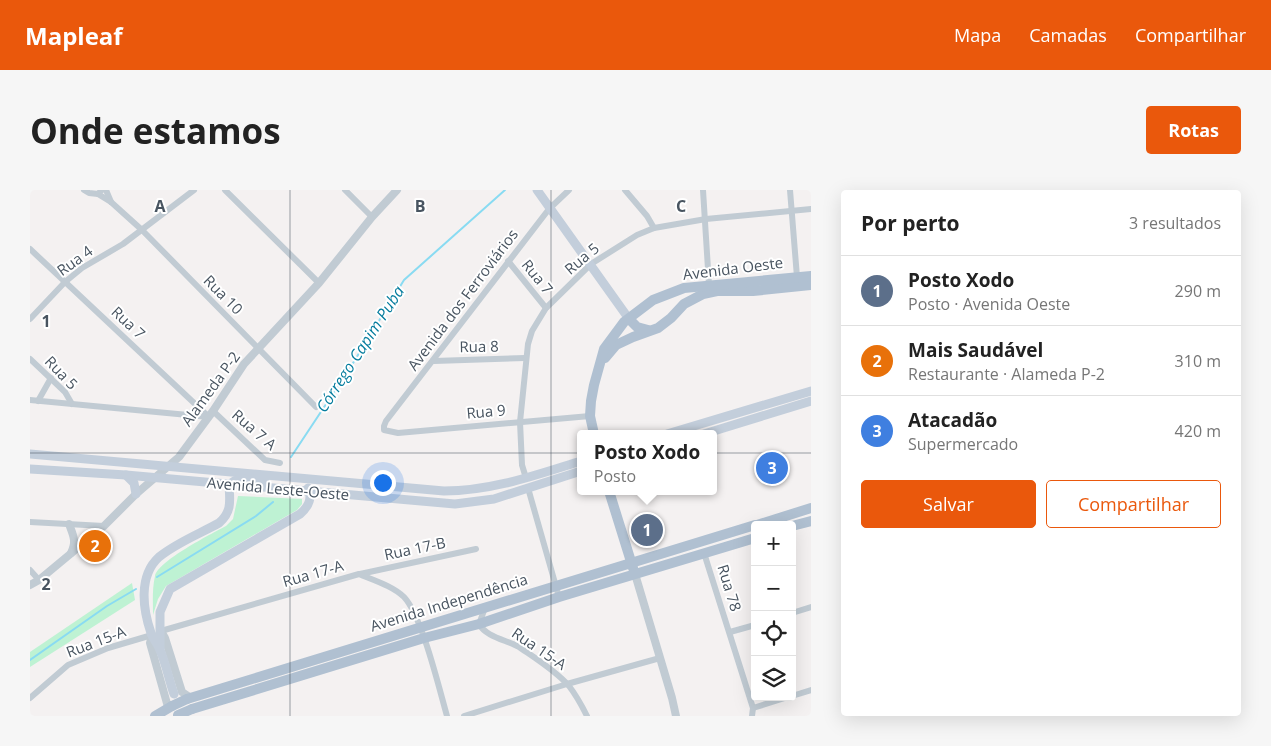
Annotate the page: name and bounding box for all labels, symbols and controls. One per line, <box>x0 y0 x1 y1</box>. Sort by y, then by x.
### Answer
text: Mapleaf <box>25 19 123 52</box>
text: Mapa <box>954 23 1001 47</box>
text: Camadas <box>1029 23 1107 47</box>
text: Compartilhar <box>1135 23 1246 47</box>
button: Rotas <box>1146 106 1241 154</box>
text: Onde estamos <box>30 107 281 154</box>
text: A <box>154 195 166 217</box>
text: B <box>415 195 425 217</box>
text: C <box>676 195 686 217</box>
text: Por perto <box>861 209 960 237</box>
text: 3 resultados <box>1129 212 1221 234</box>
street label: Avenida dos Ferroviários <box>402 225 522 374</box>
street label: Rua 5 <box>560 238 603 279</box>
street label: Rua 4 <box>53 240 97 280</box>
street label: Avenida Oeste <box>682 252 784 284</box>
street label: Rua 7 <box>518 255 558 298</box>
text: Posto Xodo <box>908 267 1014 293</box>
street label: Rua 10 <box>200 270 248 318</box>
text: 1 <box>872 280 882 302</box>
text: 290 m <box>1175 280 1221 302</box>
water label: Córrego Capim Puba <box>311 281 409 417</box>
text: Posto · Avenida Oeste <box>908 293 1070 315</box>
street label: Rua 7 <box>108 302 150 343</box>
text: 1 <box>41 310 51 332</box>
street label: Rua 8 <box>459 336 499 356</box>
text: Mais Saudável <box>908 337 1043 363</box>
street label: Alameda P-2 <box>176 347 244 430</box>
text: 2 <box>872 350 882 372</box>
text: 310 m <box>1175 350 1221 372</box>
street label: Rua 5 <box>41 351 83 393</box>
text: Restaurante · Alameda P-2 <box>908 363 1105 385</box>
street label: Rua 9 <box>465 399 506 423</box>
street label: Rua 7 A <box>228 404 281 454</box>
text: Atacadão <box>908 407 997 433</box>
text: 3 <box>872 420 882 442</box>
text: 420 m <box>1175 420 1221 442</box>
popup <box>577 430 717 495</box>
text: Supermercado <box>908 433 1018 455</box>
text: Posto Xodo <box>594 439 700 465</box>
pin: 3 <box>756 449 788 487</box>
text: Posto <box>594 465 636 487</box>
your location <box>370 470 396 496</box>
street label: Avenida Leste-Oeste <box>206 472 350 504</box>
button: Salvar <box>861 480 1036 528</box>
button: Compartilhar <box>1046 480 1221 528</box>
pin: 1 <box>631 511 663 549</box>
map controls <box>751 521 796 701</box>
button: + <box>751 521 796 566</box>
pin: 2 <box>79 527 111 565</box>
street label: Rua 17-B <box>382 532 447 564</box>
street label: Rua 17-A <box>280 555 346 591</box>
street label: Rua 78 <box>713 562 747 614</box>
button: − <box>751 566 796 611</box>
street label: Avenida Independência <box>368 569 530 636</box>
text: 2 <box>41 573 51 595</box>
button: locate <box>751 611 796 656</box>
street label: Rua 15-A <box>63 620 129 662</box>
street label: Rua 15-A <box>508 623 571 674</box>
button: layers <box>751 656 796 701</box>

